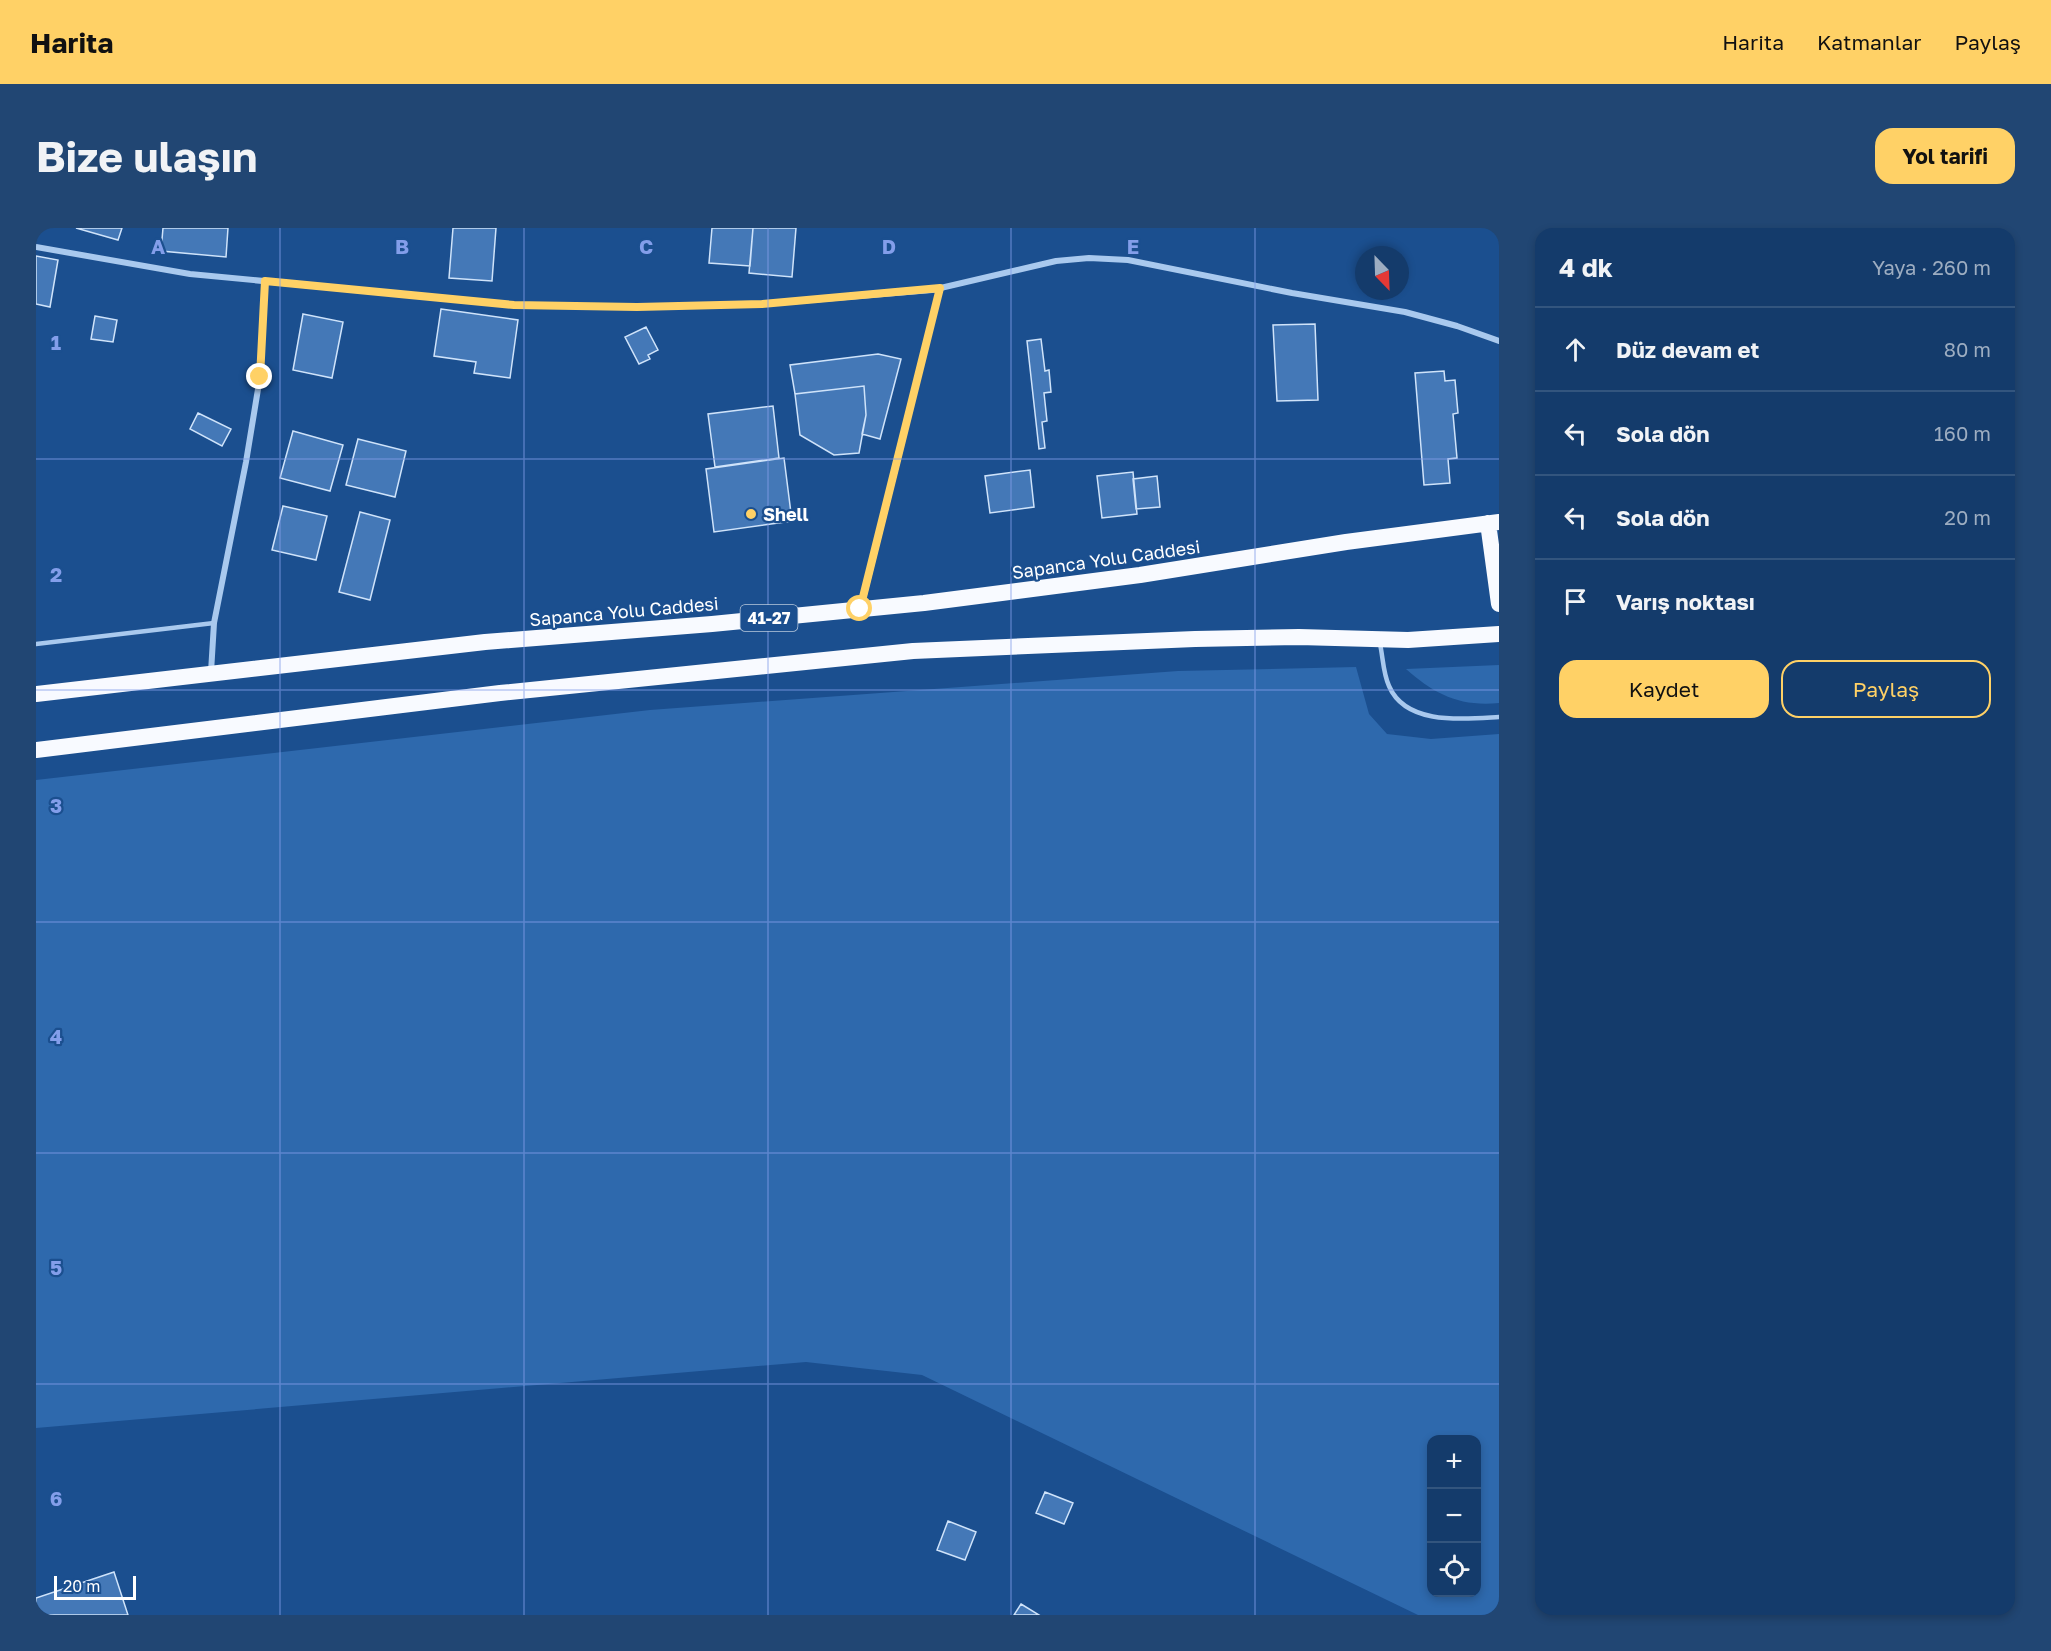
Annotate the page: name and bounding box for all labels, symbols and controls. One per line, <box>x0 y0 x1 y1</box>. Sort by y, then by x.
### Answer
text: Harita <box>30 26 114 59</box>
text: Harita <box>1722 29 1784 55</box>
text: Katmanlar <box>1817 29 1922 55</box>
text: Paylaş <box>1955 29 2021 55</box>
button: Yol tarifi <box>1875 128 2015 184</box>
text: Bize ulaşın <box>36 131 257 181</box>
text: A <box>151 234 165 258</box>
text: B <box>395 234 409 258</box>
text: C <box>639 234 653 258</box>
text: D <box>882 234 896 258</box>
text: E <box>1127 234 1139 258</box>
north arrow <box>1355 246 1409 300</box>
text: 4 dk <box>1559 252 1613 283</box>
text: Yaya · 260 m <box>1872 255 1991 279</box>
text: 1 <box>51 330 61 354</box>
icon: ahead <box>1559 333 1592 366</box>
text: Düz devam et <box>1616 336 1759 363</box>
text: 80 m <box>1944 337 1991 361</box>
route end <box>246 363 272 389</box>
icon: left <box>1559 417 1592 450</box>
text: Sola dön <box>1616 420 1710 447</box>
text: 160 m <box>1934 421 1991 445</box>
icon: left <box>1559 501 1592 534</box>
place label: Shell <box>763 503 809 525</box>
text: Sola dön <box>1616 504 1710 531</box>
text: 20 m <box>1944 505 1991 529</box>
marker: Shell <box>744 507 758 521</box>
street label: Sapanca Yolu Caddesi <box>1010 535 1202 583</box>
text: 2 <box>50 562 62 586</box>
icon: arrive <box>1559 585 1592 618</box>
text: Varış noktası <box>1616 588 1755 615</box>
street label: Sapanca Yolu Caddesi <box>528 592 720 630</box>
route start <box>846 595 872 621</box>
road number: 41-27 <box>740 605 798 631</box>
button: Kaydet <box>1559 660 1769 718</box>
button: Paylaş <box>1781 660 1991 718</box>
text: 3 <box>50 793 62 817</box>
text: 4 <box>50 1024 62 1048</box>
text: 5 <box>50 1255 62 1279</box>
map controls <box>1427 1435 1481 1597</box>
button: + <box>1427 1435 1481 1489</box>
text: 6 <box>50 1486 62 1510</box>
button: − <box>1427 1489 1481 1543</box>
button: locate <box>1427 1543 1481 1597</box>
scale bar <box>54 1573 136 1600</box>
text: 20 m <box>63 1576 100 1596</box>

